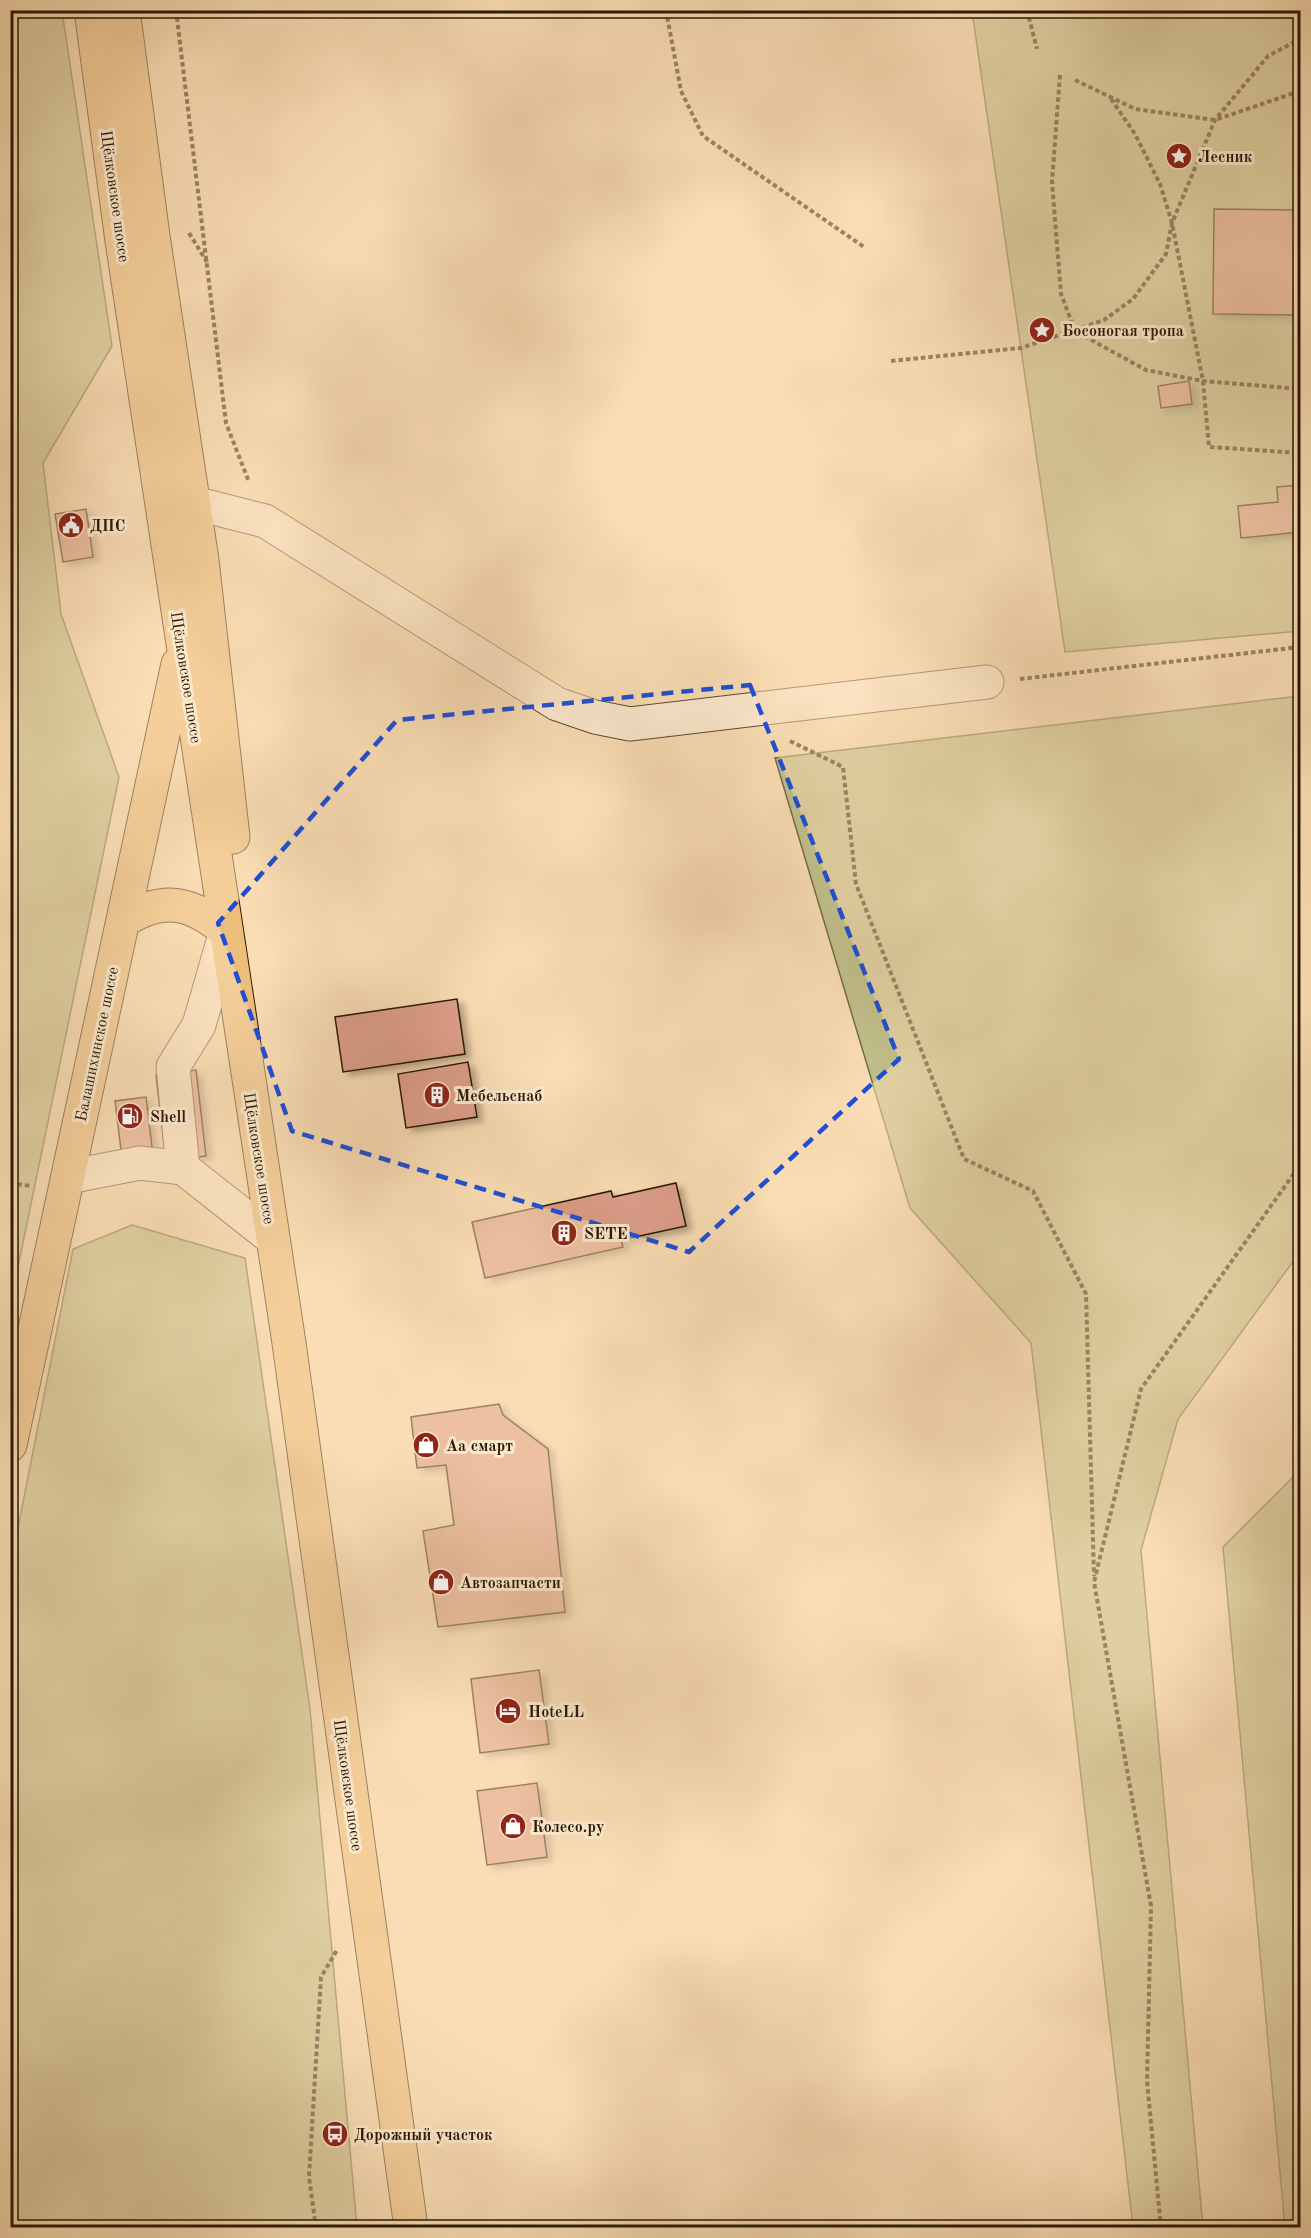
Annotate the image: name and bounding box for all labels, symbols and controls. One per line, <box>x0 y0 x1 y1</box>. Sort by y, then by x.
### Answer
street label: Щёлковское шоссе <box>97 129 131 263</box>
place icon: Лесник <box>1164 141 1194 171</box>
place label: Лесник <box>1198 150 1253 166</box>
place icon: Босоногая тропа <box>1027 315 1057 345</box>
place label: Босоногая тропа <box>1062 324 1184 340</box>
public building icon: ДПС <box>56 510 86 540</box>
place label: ДПС <box>90 519 125 535</box>
street label: Щёлковское шоссе <box>167 610 203 744</box>
street label: Балашихинское шоссе <box>74 966 122 1123</box>
building icon: Мебельснаб <box>422 1080 452 1110</box>
place label: Мебельснаб <box>456 1089 542 1105</box>
street label: Щёлковское шоссе <box>240 1091 276 1225</box>
fuel station icon: Shell <box>115 1101 145 1131</box>
place label: Shell <box>150 1110 186 1126</box>
building icon: SETE <box>549 1218 579 1248</box>
place label: SETE <box>584 1227 627 1243</box>
shop icon: Аа смарт <box>411 1430 441 1460</box>
place label: Аа смарт <box>446 1439 513 1455</box>
shop icon: Автозапчасти <box>426 1567 456 1597</box>
place label: Автозапчасти <box>460 1576 561 1592</box>
hotel icon: HoteLL <box>493 1696 523 1726</box>
place label: HoteLL <box>528 1705 584 1721</box>
street label: Щёлковское шоссе <box>330 1718 364 1852</box>
shop icon: Колесо.ру <box>498 1811 528 1841</box>
place label: Колесо.ру <box>532 1820 604 1836</box>
bus stop icon: Дорожный участок <box>320 2119 350 2149</box>
place label: Дорожный участок <box>354 2128 493 2144</box>

